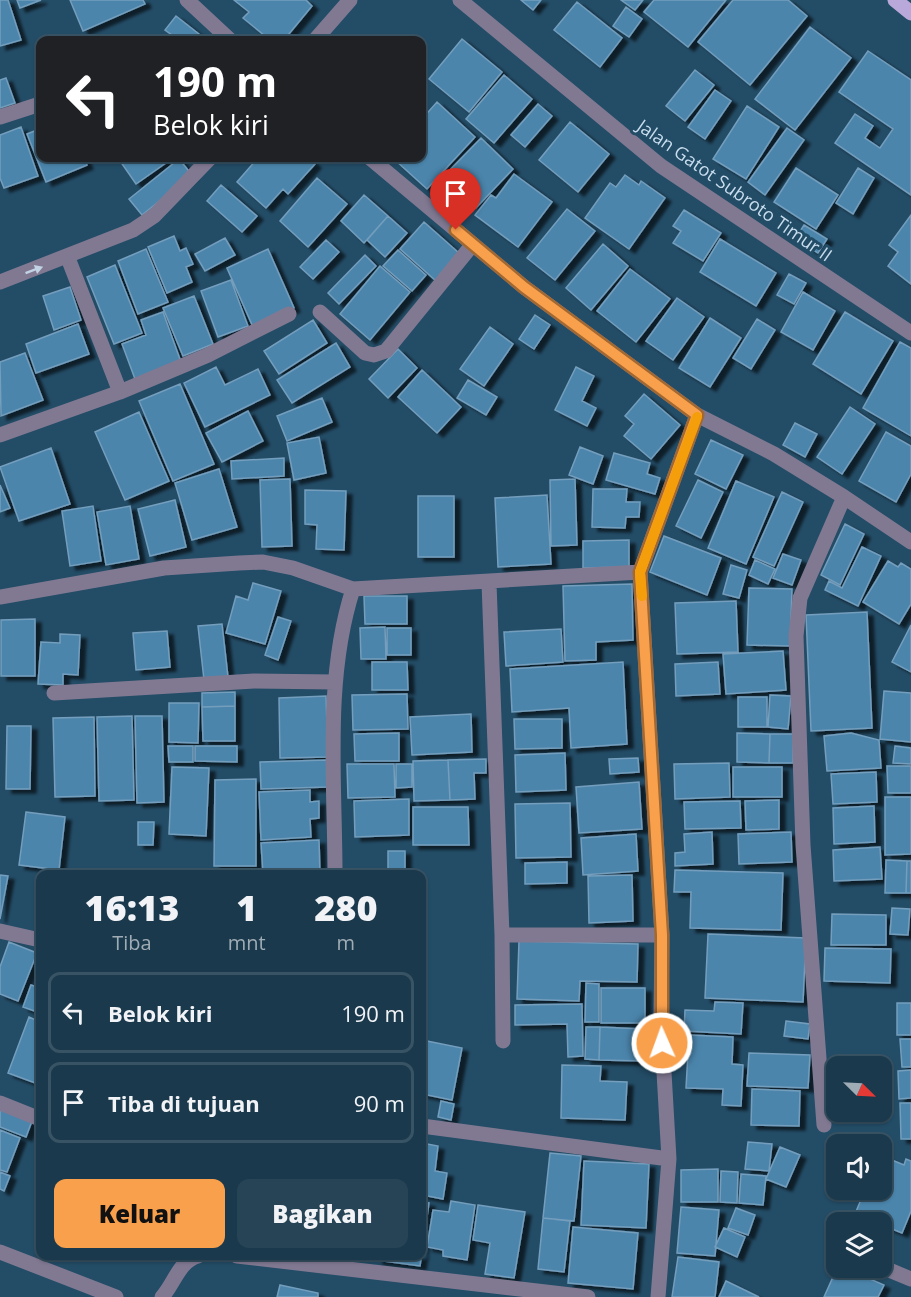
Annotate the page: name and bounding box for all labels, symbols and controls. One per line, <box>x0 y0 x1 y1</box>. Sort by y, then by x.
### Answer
text: 190 m <box>153 52 277 109</box>
icon: left <box>54 60 132 138</box>
text: Belok kiri <box>153 106 269 143</box>
street label: Jalan Gatot Subroto Timur II <box>631 112 837 267</box>
pin <box>430 168 481 230</box>
icon: arrive <box>439 177 472 210</box>
one-way arrow <box>25 265 43 274</box>
text: 16:13 <box>85 883 179 932</box>
text: 1 <box>236 883 257 932</box>
text: 280 <box>314 883 377 932</box>
text: Tiba <box>112 929 152 956</box>
text: mnt <box>228 929 266 956</box>
text: m <box>337 929 355 956</box>
icon: left <box>57 996 90 1029</box>
text: Belok kiri <box>108 998 213 1028</box>
text: 190 m <box>341 998 405 1028</box>
position arrow <box>630 1011 694 1075</box>
north arrow <box>826 1056 892 1122</box>
map controls <box>826 1056 892 1278</box>
icon: arrive <box>57 1086 90 1119</box>
text: Tiba di tujuan <box>108 1088 260 1118</box>
text: 90 m <box>354 1088 405 1118</box>
button: sound <box>826 1134 892 1200</box>
button: Keluar <box>54 1179 225 1248</box>
button: Bagikan <box>237 1179 408 1248</box>
button: layers <box>826 1212 892 1278</box>

